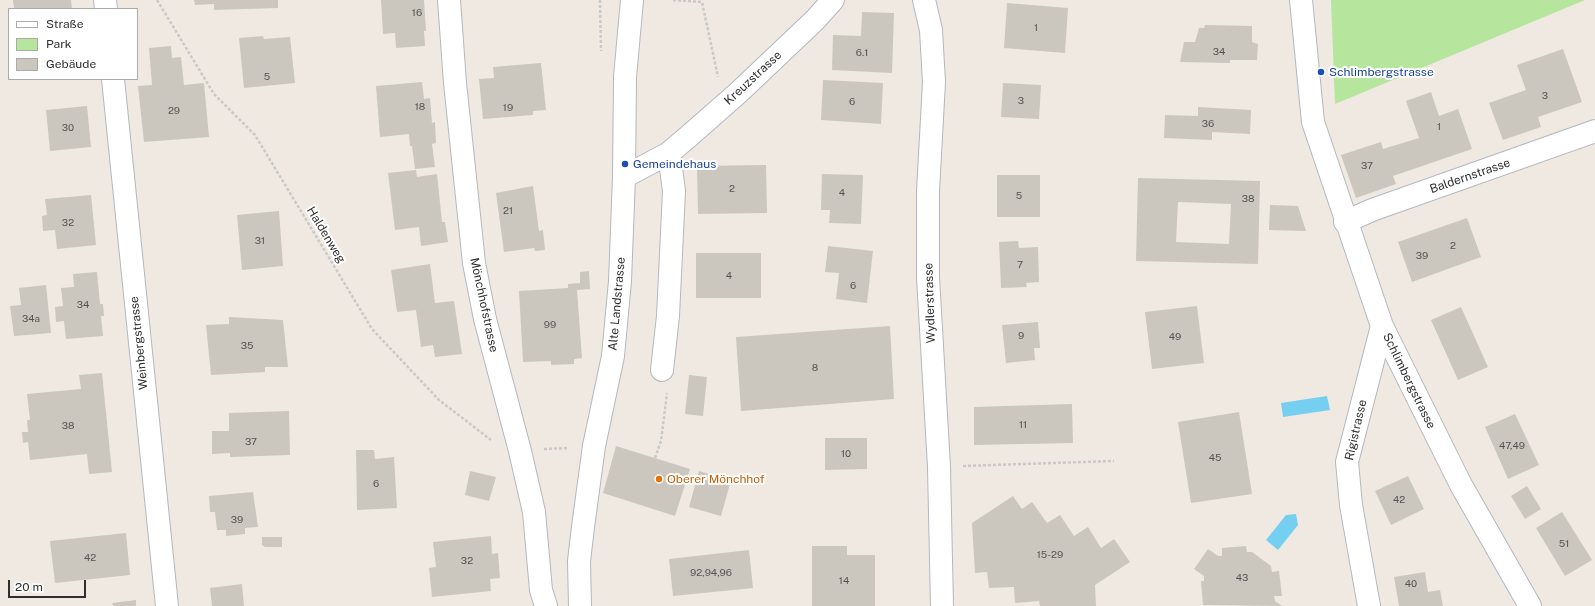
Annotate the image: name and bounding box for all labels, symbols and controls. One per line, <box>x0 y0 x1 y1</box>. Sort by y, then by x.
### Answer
house number: 16 <box>412 7 422 19</box>
legend <box>8 8 138 80</box>
text: Straße <box>46 17 83 31</box>
house number: 1 <box>1034 22 1038 34</box>
text: Park <box>46 37 72 51</box>
house number: 34 <box>1213 46 1225 58</box>
house number: 6.1 <box>856 47 868 59</box>
street label: Kreuzstrasse <box>721 48 785 108</box>
text: Gebäude <box>46 57 96 71</box>
place label: Schlimbergstrasse <box>1329 65 1434 79</box>
marker: Schlimbergstrasse <box>1316 67 1326 77</box>
house number: 5 <box>264 71 270 83</box>
house number: 3 <box>1542 90 1548 102</box>
house number: 3 <box>1018 95 1024 107</box>
house number: 6 <box>849 96 855 108</box>
house number: 18 <box>415 101 425 113</box>
house number: 19 <box>503 102 513 114</box>
house number: 29 <box>168 105 180 117</box>
house number: 36 <box>1202 118 1214 130</box>
house number: 1 <box>1437 121 1441 133</box>
house number: 30 <box>62 122 74 134</box>
street label: Baldernstrasse <box>1428 156 1512 196</box>
place label: Gemeindehaus <box>633 157 716 171</box>
marker: Gemeindehaus <box>620 159 630 169</box>
house number: 37 <box>1361 160 1373 172</box>
house number: 2 <box>729 183 735 195</box>
house number: 4 <box>839 187 845 199</box>
house number: 5 <box>1016 190 1022 202</box>
house number: 38 <box>1242 193 1254 205</box>
street label: Haldenweg <box>304 204 348 266</box>
house number: 21 <box>503 205 513 217</box>
house number: 32 <box>62 217 74 229</box>
house number: 31 <box>255 235 265 247</box>
house number: 2 <box>1450 240 1456 252</box>
house number: 39 <box>1416 250 1428 262</box>
street label: Mönchhofstrasse <box>467 256 501 354</box>
street label: Alte Landstrasse <box>606 257 628 351</box>
house number: 7 <box>1017 259 1023 271</box>
street label: Wydlerstrasse <box>921 263 939 343</box>
house number: 4 <box>726 270 732 282</box>
house number: 6 <box>850 280 856 292</box>
street label: Weinbergstrasse <box>127 296 151 390</box>
house number: 34 <box>77 299 89 311</box>
house number: 34a <box>22 313 40 325</box>
house number: 99 <box>544 319 556 331</box>
house number: 9 <box>1018 330 1024 342</box>
house number: 49 <box>1169 331 1181 343</box>
street label: Schlimbergstrasse <box>1380 331 1438 431</box>
house number: 35 <box>241 340 253 352</box>
house number: 8 <box>812 362 818 374</box>
street label: Rigistrasse <box>1342 398 1370 462</box>
house number: 11 <box>1019 419 1027 431</box>
house number: 38 <box>62 420 74 432</box>
house number: 37 <box>245 436 257 448</box>
house number: 47,49 <box>1499 440 1525 452</box>
house number: 10 <box>841 448 851 460</box>
house number: 45 <box>1209 452 1221 464</box>
place label: Oberer Mönchhof <box>667 472 765 486</box>
marker: Oberer Mönchhof <box>654 474 664 484</box>
house number: 6 <box>373 478 379 490</box>
house number: 42 <box>1393 494 1405 506</box>
house number: 39 <box>231 514 243 526</box>
house number: 51 <box>1559 538 1569 550</box>
house number: 15-29 <box>1037 549 1063 561</box>
house number: 42 <box>84 552 96 564</box>
house number: 32 <box>461 555 473 567</box>
house number: 92,94,96 <box>690 567 732 579</box>
scale bar <box>10 572 88 598</box>
house number: 43 <box>1236 572 1248 584</box>
house number: 14 <box>839 575 849 587</box>
house number: 40 <box>1405 578 1417 590</box>
text: 20 m <box>15 580 43 594</box>

